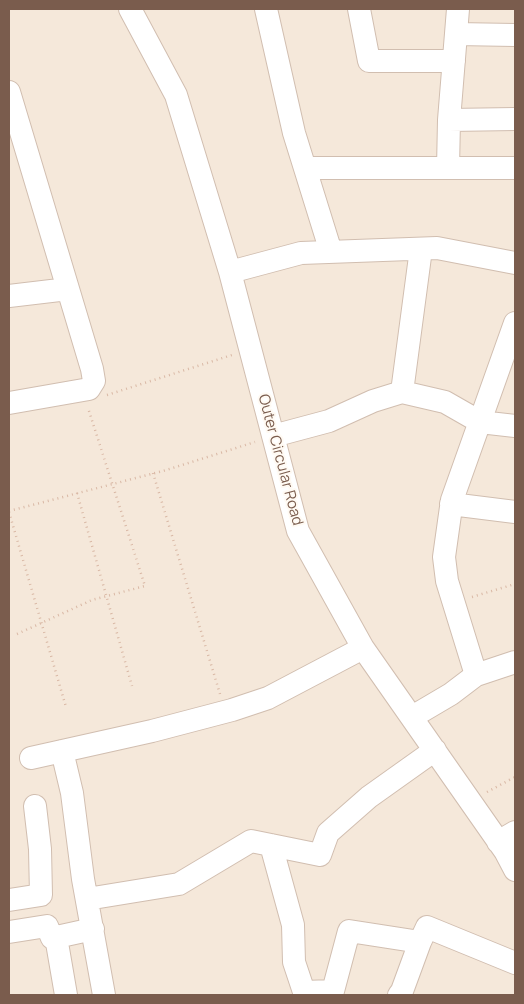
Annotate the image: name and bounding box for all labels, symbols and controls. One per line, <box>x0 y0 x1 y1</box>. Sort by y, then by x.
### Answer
street label: Outer Circular Road <box>254 392 306 528</box>

